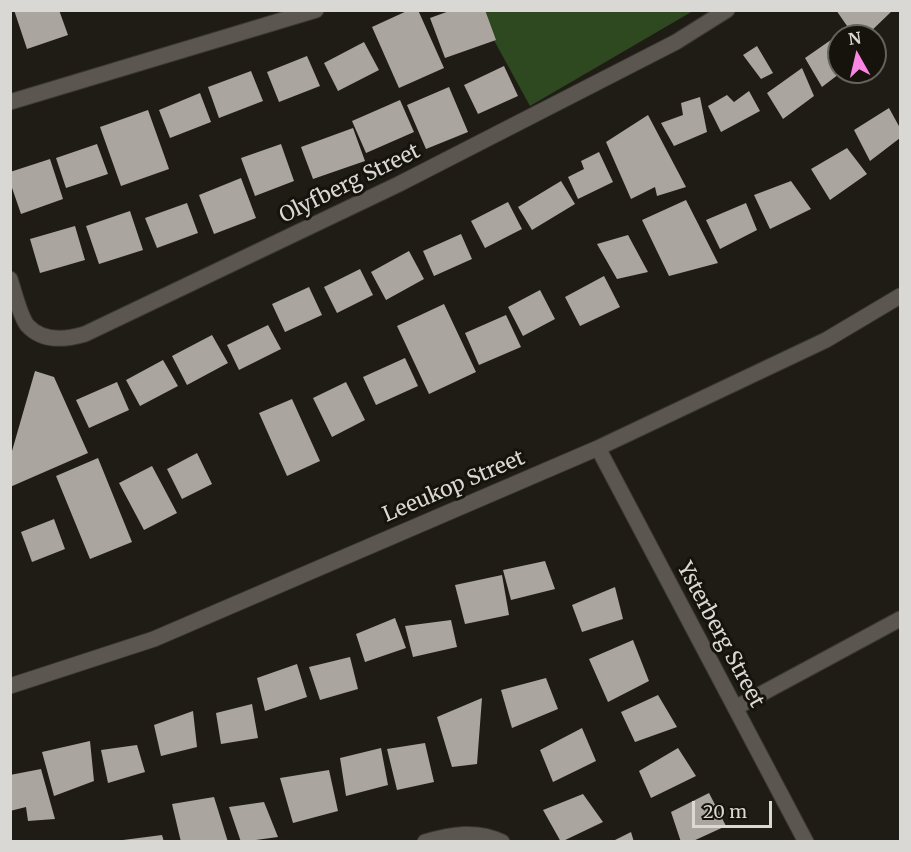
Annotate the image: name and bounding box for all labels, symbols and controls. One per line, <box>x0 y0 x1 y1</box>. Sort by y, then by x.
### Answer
north arrow <box>827 24 887 84</box>
text: N <box>847 27 862 49</box>
street label: Olyfberg Street <box>276 139 424 229</box>
street label: Leeukop Street <box>379 446 529 528</box>
street label: Ysterberg Street <box>671 558 769 712</box>
scale bar <box>695 789 774 827</box>
text: 20 m <box>703 800 747 823</box>

